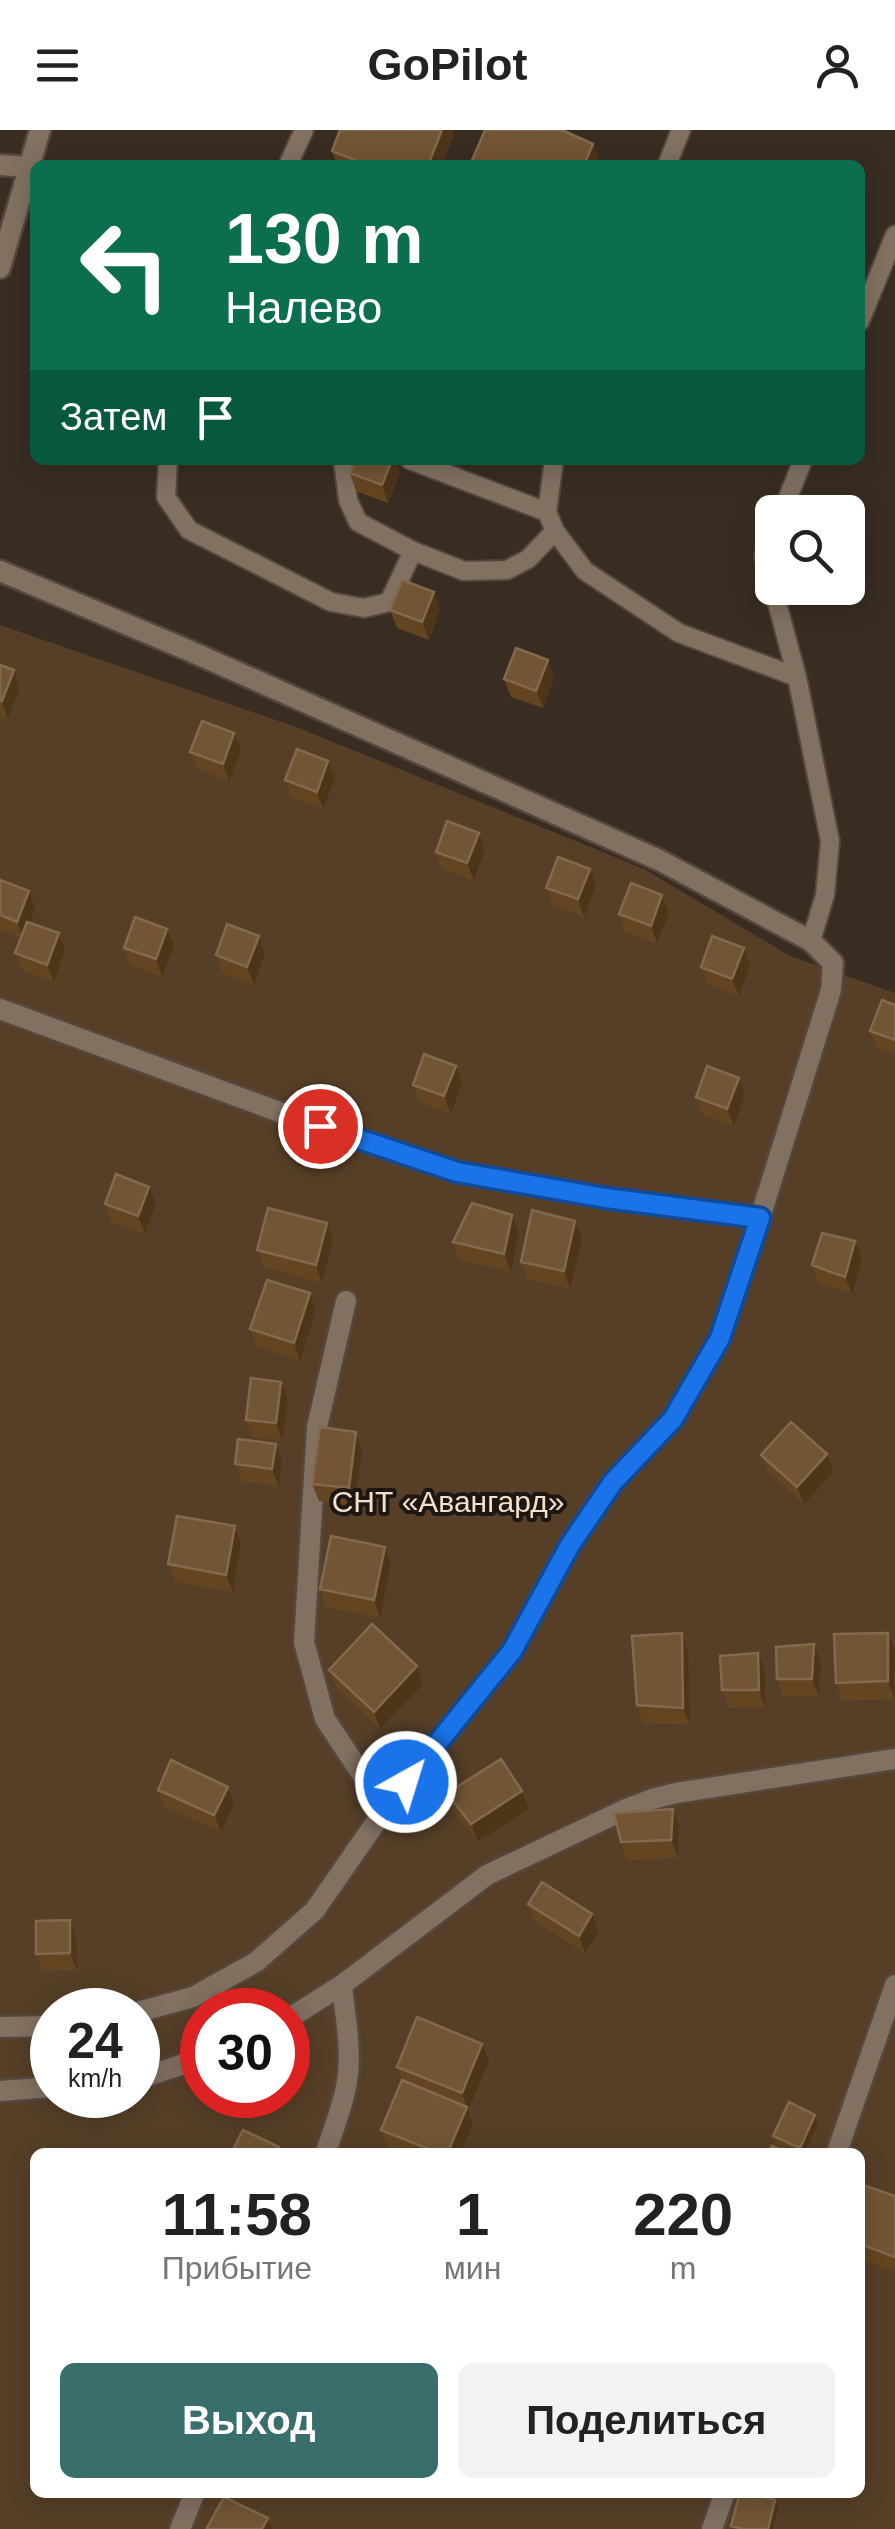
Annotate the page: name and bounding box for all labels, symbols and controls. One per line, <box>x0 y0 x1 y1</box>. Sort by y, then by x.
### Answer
icon: menu <box>30 38 85 93</box>
icon: person <box>810 38 865 93</box>
text: GoPilot <box>368 39 527 90</box>
icon: left <box>60 200 190 330</box>
text: 130 m <box>225 200 423 278</box>
text: Налево <box>225 282 382 333</box>
icon: arrive <box>188 390 243 445</box>
text: Затем <box>60 396 168 438</box>
map controls <box>755 495 865 605</box>
button: search <box>755 495 865 605</box>
pin <box>278 1084 363 1169</box>
icon: arrive <box>293 1099 348 1154</box>
park label: СНТ «Авангард» <box>332 1485 564 1518</box>
position arrow <box>354 1730 458 1834</box>
speed limit sign: 30 <box>180 1988 310 2118</box>
text: 24 <box>67 2013 123 2069</box>
text: km/h <box>68 2064 122 2092</box>
text: 11:58 <box>162 2181 312 2248</box>
text: 1 <box>456 2181 489 2248</box>
text: 220 <box>633 2181 733 2248</box>
text: Прибытие <box>162 2250 312 2286</box>
text: мин <box>444 2250 501 2286</box>
text: m <box>670 2250 697 2286</box>
button: Выход <box>60 2363 438 2478</box>
button: Поделиться <box>458 2363 835 2478</box>

